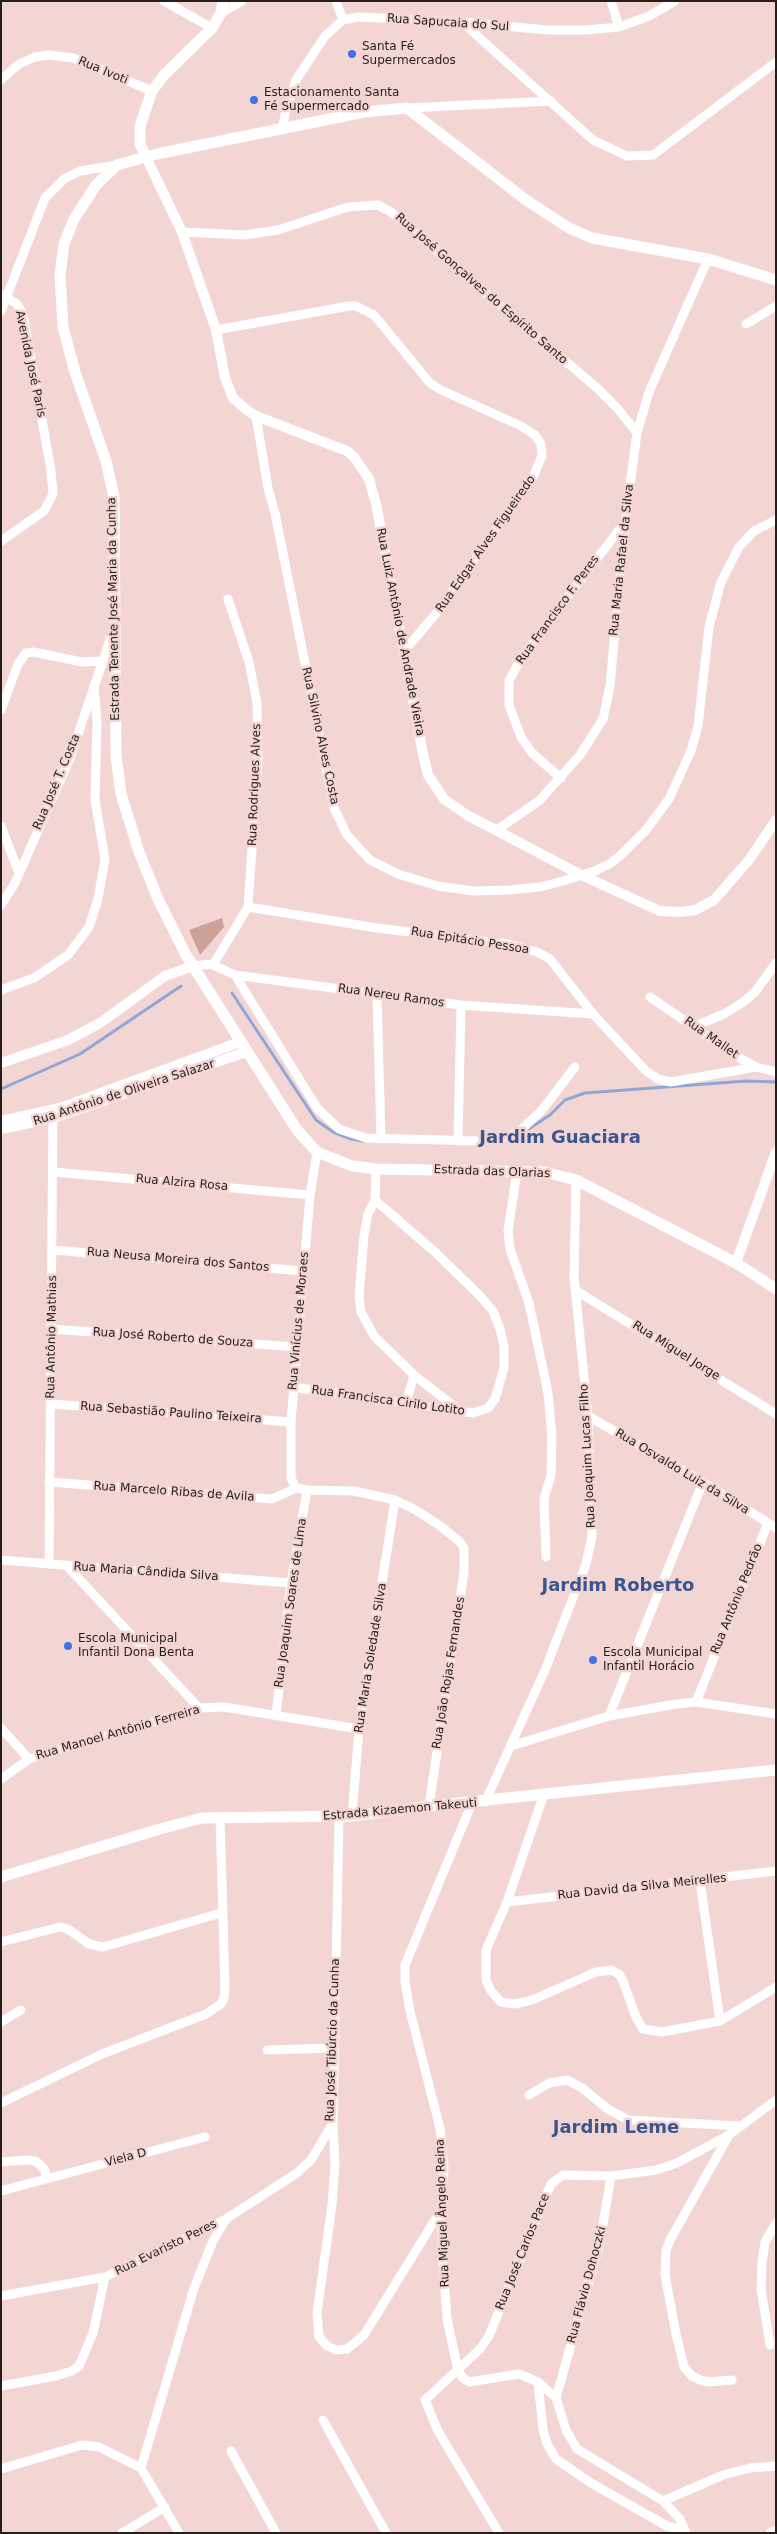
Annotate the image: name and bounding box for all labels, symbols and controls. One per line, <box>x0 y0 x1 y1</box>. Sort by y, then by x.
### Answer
street label: Rua Sapucaia do Sul <box>386 12 510 34</box>
place label: Santa Fé Supermercados <box>362 40 456 68</box>
marker: Santa Fé Supermercados <box>346 48 358 60</box>
street label: Rua Ivoti <box>76 54 130 88</box>
place label: Estacionamento Santa Fé Supermercado <box>264 86 399 114</box>
marker: Estacionamento Santa Fé Supermercado <box>248 94 260 106</box>
street label: Rua José Gonçalves do Espírito Santo <box>392 210 570 368</box>
street label: Avenida José Paris <box>12 309 48 419</box>
street label: Rua Edgar Alves Figueiredo <box>433 473 539 615</box>
street label: Rua Maria Rafael da Silva <box>607 483 637 637</box>
street label: Estrada Tenente José Maria da Cunha <box>105 497 123 721</box>
street label: Rua Luiz Antônio de Andrade Vieira <box>373 527 427 737</box>
street label: Rua Francisco F. Peres <box>514 553 602 667</box>
street label: Rua Silvino Alves Costa <box>298 666 342 806</box>
street label: Rua Rodrigues Alves <box>246 724 264 846</box>
street label: Rua José T. Costa <box>30 732 84 832</box>
street label: Rua Epitácio Pessoa <box>410 925 530 957</box>
street label: Rua Nereu Ramos <box>337 981 445 1011</box>
street label: Rua Mallet <box>681 1014 741 1062</box>
street label: Rua Antônio de Oliveira Salazar <box>32 1057 216 1129</box>
district label: Jardim Guaciara <box>479 1127 641 1149</box>
street label: Estrada das Olarias <box>433 1163 551 1181</box>
street label: Rua Alzira Rosa <box>135 1172 229 1194</box>
street label: Rua Neusa Moreira dos Santos <box>86 1245 270 1275</box>
street label: Rua Vinícius de Moraes <box>286 1251 312 1391</box>
street label: Rua Antônio Mathias <box>44 1275 60 1399</box>
street label: Rua Miguel Jorge <box>630 1318 722 1384</box>
street label: Rua José Roberto de Souza <box>92 1325 254 1351</box>
street label: Rua Francisca Cirilo Lotito <box>310 1383 466 1419</box>
street label: Rua Joaquim Lucas Filho <box>577 1383 599 1529</box>
street label: Rua Sebastião Paulino Teixeira <box>80 1399 262 1427</box>
street label: Rua Osvaldo Luiz da Silva <box>612 1426 752 1518</box>
street label: Rua Marcelo Ribas de Avila <box>93 1479 255 1505</box>
street label: Rua Joaquim Soares de Lima <box>272 1517 310 1689</box>
street label: Rua Antônio Pedrão <box>708 1542 766 1656</box>
street label: Rua Maria Cândida Silva <box>73 1560 219 1584</box>
district label: Jardim Roberto <box>542 1575 694 1597</box>
street label: Rua Maria Soledade Silva <box>352 1582 390 1734</box>
street label: Rua João Rojas Fernandes <box>430 1596 468 1750</box>
place label: Escola Municipal Infantil Dona Benta <box>78 1632 194 1660</box>
marker: Escola Municipal Infantil Dona Benta <box>62 1640 74 1652</box>
place label: Escola Municipal Infantil Horácio <box>603 1646 702 1674</box>
marker: Escola Municipal Infantil Horácio <box>587 1654 599 1666</box>
street label: Rua Manoel Antônio Ferreira <box>34 1703 202 1763</box>
street label: Estrada Kizaemon Takeuti <box>322 1796 478 1824</box>
street label: Rua David da Silva Meirelles <box>557 1871 727 1903</box>
street label: Rua José Tibúrcio da Cunha <box>323 1958 343 2122</box>
district label: Jardim Leme <box>553 2117 679 2139</box>
street label: Rua Miguel Ângelo Reina <box>433 2138 453 2288</box>
street label: Viela D <box>104 2146 148 2170</box>
street label: Rua José Carlos Pace <box>493 2192 553 2312</box>
street label: Rua Evaristo Peres <box>113 2217 219 2279</box>
street label: Rua Flávio Dohoczki <box>564 2225 610 2345</box>

